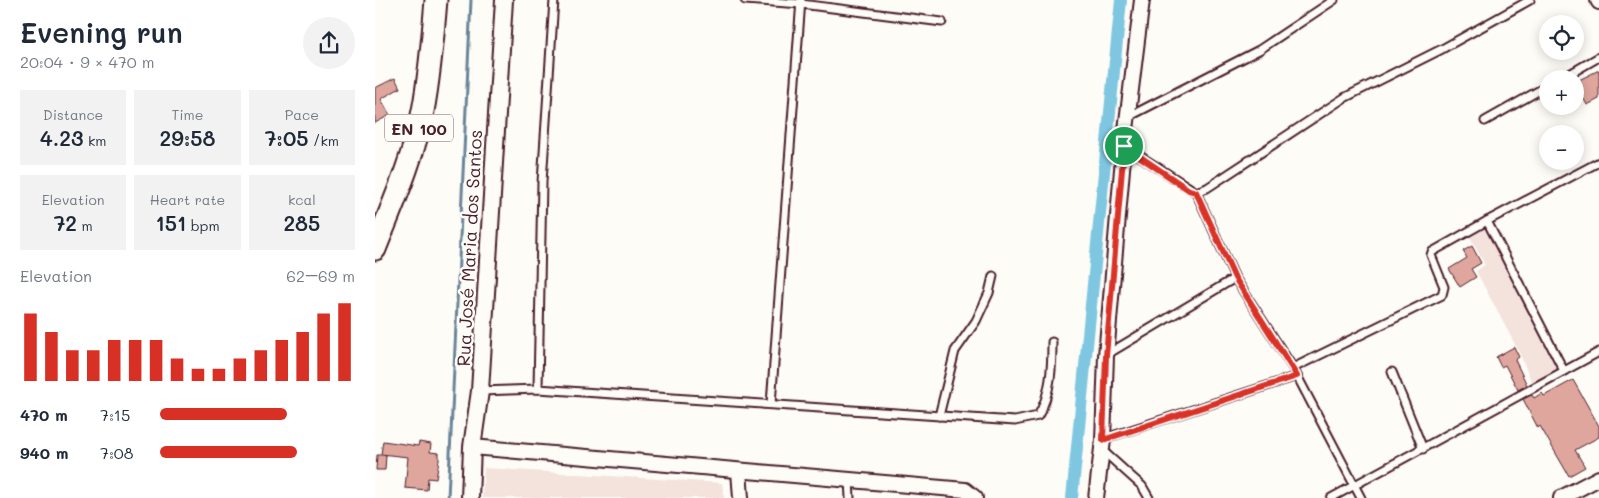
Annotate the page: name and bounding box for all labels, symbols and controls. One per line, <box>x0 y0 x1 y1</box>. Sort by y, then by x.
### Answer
text: Evening run <box>20 14 183 50</box>
map controls <box>1539 15 1584 170</box>
button: locate <box>1539 15 1584 60</box>
button: share <box>303 17 355 69</box>
text: 20:04 · 9 × 470 m <box>20 51 155 72</box>
button: + <box>1539 70 1584 115</box>
text: Distance <box>43 105 103 124</box>
text: Time <box>172 105 203 124</box>
text: Pace <box>285 105 319 124</box>
road number: EN 100 <box>385 115 453 142</box>
text: 4.23 <box>40 124 83 151</box>
text: 29:58 <box>159 124 216 151</box>
text: 7:05 <box>265 124 309 151</box>
pin <box>1103 125 1145 167</box>
button: − <box>1539 125 1584 170</box>
street label: Rua José Maria dos Santos <box>451 129 487 367</box>
text: km <box>83 131 106 150</box>
text: /km <box>309 131 339 150</box>
icon: arrive <box>1110 132 1138 160</box>
text: Elevation <box>42 190 105 209</box>
text: Heart rate <box>150 190 225 209</box>
text: kcal <box>288 190 316 209</box>
text: 72 <box>54 209 77 236</box>
text: 151 <box>155 209 186 236</box>
text: 285 <box>283 209 320 236</box>
text: m <box>77 216 93 235</box>
text: bpm <box>186 216 220 235</box>
text: Elevation <box>20 265 92 286</box>
text: 62–69 m <box>286 265 355 286</box>
text: 470 m <box>20 404 68 425</box>
text: 7:15 <box>100 404 130 425</box>
text: 940 m <box>20 442 69 463</box>
text: 7:08 <box>100 442 133 463</box>

